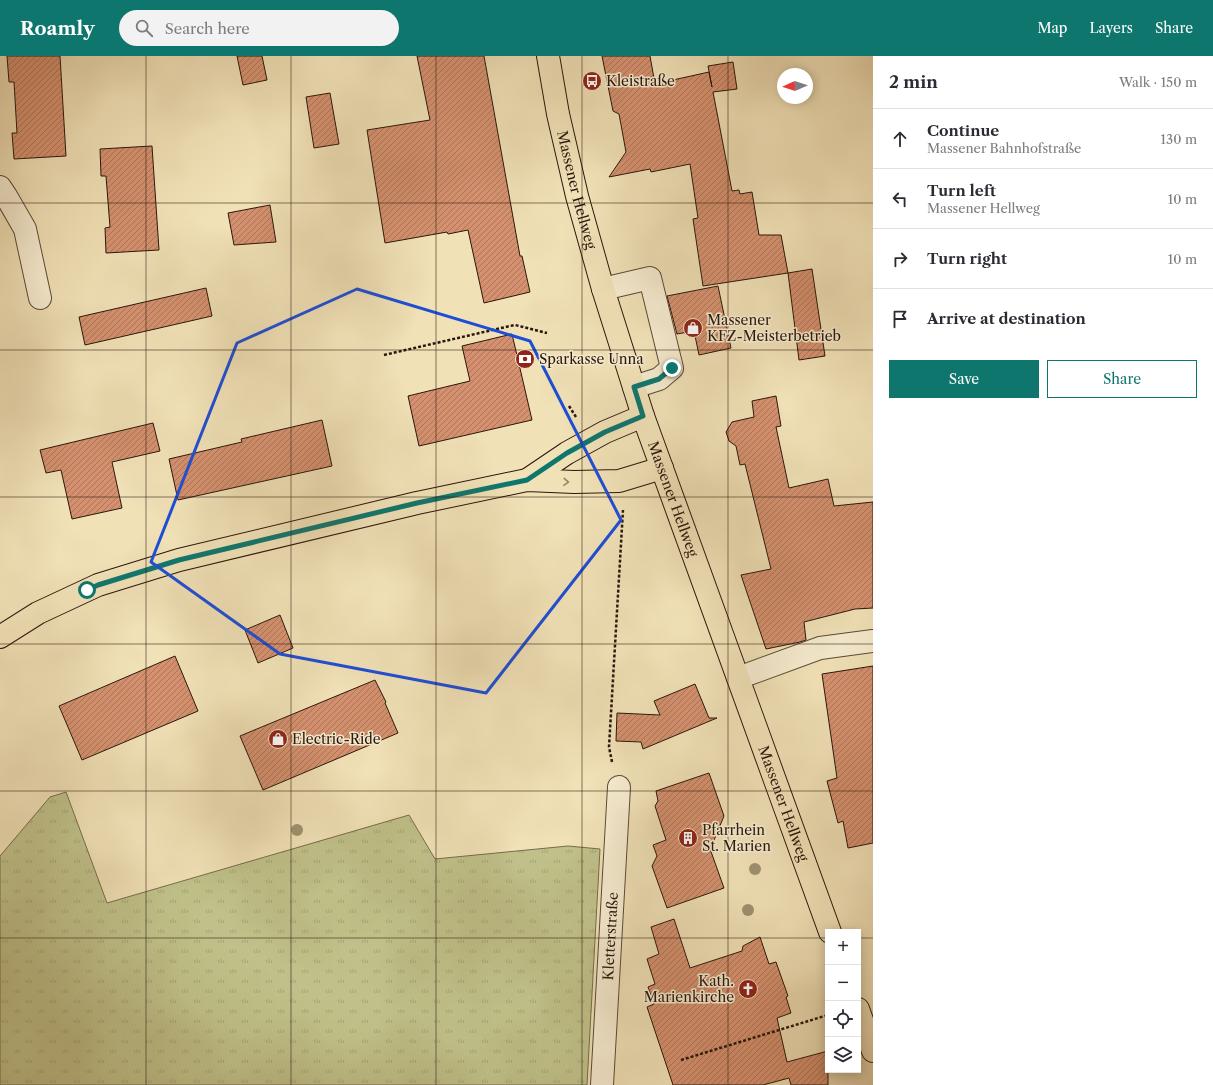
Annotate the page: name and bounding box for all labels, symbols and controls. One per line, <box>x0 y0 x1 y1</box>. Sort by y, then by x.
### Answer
search box <box>119 10 399 46</box>
text: Roamly <box>20 17 95 40</box>
icon: search <box>133 17 155 39</box>
text: Search here <box>165 19 250 38</box>
text: Map <box>1037 19 1067 37</box>
text: Layers <box>1089 19 1133 37</box>
text: Share <box>1155 19 1193 37</box>
north arrow <box>777 68 813 104</box>
bus stop icon: Kleistraße <box>581 70 603 92</box>
place label: Kleistraße <box>606 72 675 90</box>
text: 2 min <box>889 72 938 92</box>
text: Walk · 150 m <box>1119 74 1197 90</box>
text: Continue <box>927 121 999 140</box>
icon: ahead <box>889 128 911 150</box>
street label: Massener Hellweg <box>553 129 601 252</box>
text: 130 m <box>1161 131 1197 147</box>
text: Massener Bahnhofstraße <box>927 140 1081 156</box>
text: Turn left <box>927 181 996 200</box>
icon: left <box>889 188 911 210</box>
text: 10 m <box>1168 191 1197 207</box>
text: Massener Hellweg <box>927 200 1040 216</box>
icon: right <box>889 248 911 270</box>
text: Turn right <box>927 249 1007 268</box>
text: 10 m <box>1168 251 1197 267</box>
icon: arrive <box>889 308 911 330</box>
text: Arrive at destination <box>927 309 1086 328</box>
place label: Massener KFZ-Meisterbetrieb <box>707 311 841 345</box>
shop icon: Massener KFZ-Meisterbetrieb <box>682 317 704 339</box>
bank icon: Sparkasse Unna <box>514 348 536 370</box>
place label: Sparkasse Unna <box>539 350 644 368</box>
route end <box>663 359 681 377</box>
button: Save <box>889 360 1039 398</box>
button: Share <box>1047 360 1197 398</box>
street label: Massener Hellweg <box>644 439 702 560</box>
one-way arrow <box>563 477 569 486</box>
route start <box>78 581 96 599</box>
shop icon: Electric-Ride <box>267 728 289 750</box>
place label: Electric-Ride <box>292 730 381 748</box>
street label: Massener Hellweg <box>754 743 813 864</box>
place label: Pfarrhein St. Marien <box>702 821 771 855</box>
building icon: Pfarrhein St. Marien <box>677 827 699 849</box>
street label: Kletterstraße <box>599 891 622 981</box>
map controls <box>825 929 861 1073</box>
button: + <box>825 929 861 965</box>
button: − <box>825 965 861 1001</box>
place label: Kath. Marienkirche <box>644 972 734 1006</box>
church icon: Kath. Marienkirche <box>737 978 759 1000</box>
button: locate <box>825 1001 861 1037</box>
button: layers <box>825 1037 861 1073</box>

